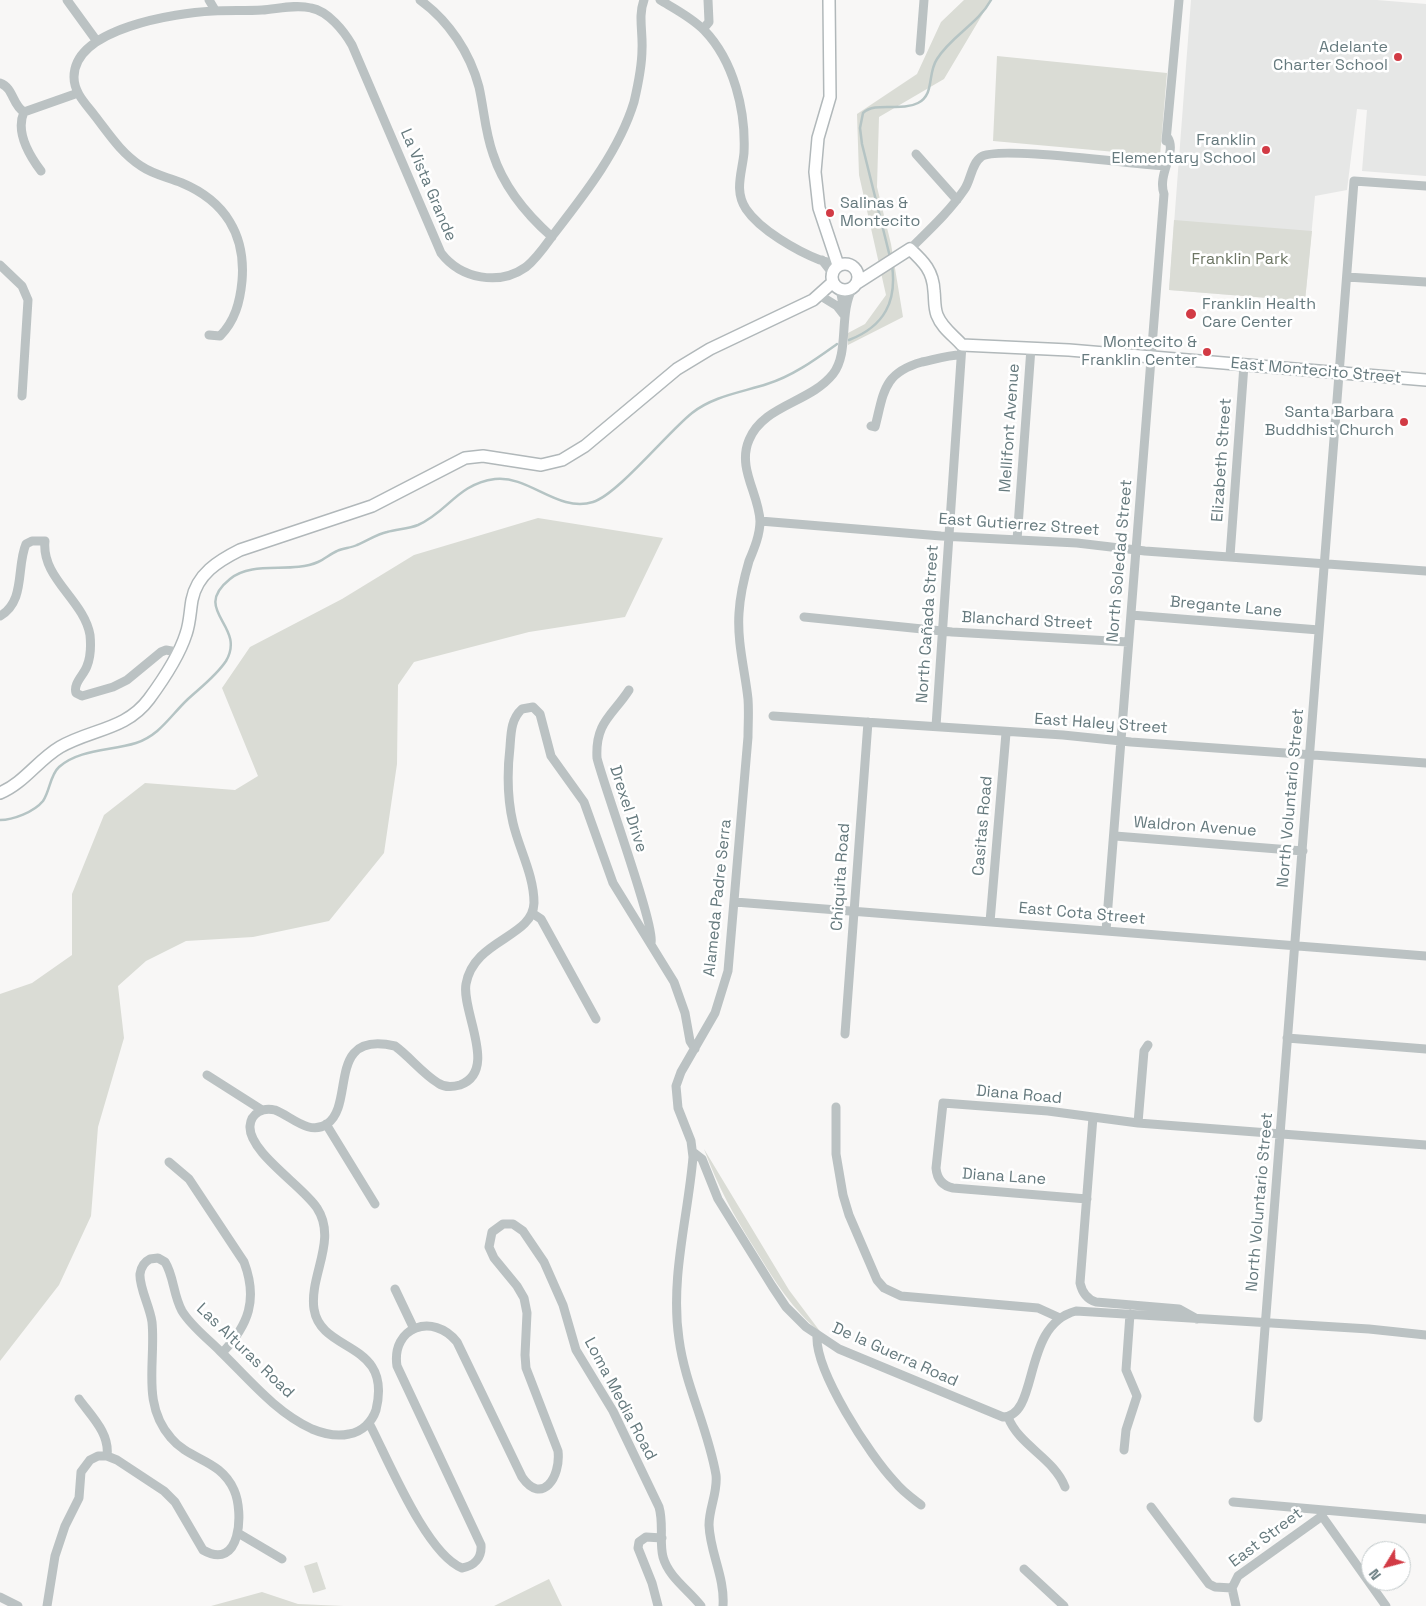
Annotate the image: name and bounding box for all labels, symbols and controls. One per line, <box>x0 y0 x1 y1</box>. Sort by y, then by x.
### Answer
place label: Adelante Charter School <box>1273 38 1388 76</box>
marker: Adelante Charter School <box>1392 51 1404 63</box>
street label: La Vista Grande <box>396 126 460 244</box>
place label: Franklin Elementary School <box>1111 131 1256 169</box>
marker: Franklin Elementary School <box>1260 144 1272 156</box>
place label: Salinas & Montecito <box>840 194 920 232</box>
marker: Salinas & Montecito <box>824 207 836 219</box>
park label: Franklin Park <box>1191 250 1289 270</box>
place label: Franklin Health Care Center <box>1202 295 1316 333</box>
marker: Franklin Health Care Center <box>1184 307 1198 321</box>
place label: Montecito & Franklin Center <box>1081 333 1197 371</box>
marker: Montecito & Franklin Center <box>1201 346 1213 358</box>
street label: East Montecito Street <box>1230 354 1402 388</box>
street label: Mellifont Avenue <box>996 363 1024 493</box>
street label: Elizabeth Street <box>1208 397 1236 523</box>
place label: Santa Barbara Buddhist Church <box>1265 403 1394 441</box>
marker: Santa Barbara Buddhist Church <box>1398 416 1410 428</box>
street label: North Soledad Street <box>1103 479 1137 643</box>
street label: East Gutierrez Street <box>938 510 1100 540</box>
street label: North Cañada Street <box>913 544 943 704</box>
street label: Bregante Lane <box>1169 593 1283 621</box>
street label: Blanchard Street <box>961 608 1093 634</box>
street label: North Voluntario Street <box>1274 708 1308 888</box>
street label: East Haley Street <box>1034 710 1168 738</box>
street label: Drexel Drive <box>605 763 651 855</box>
street label: Casitas Road <box>969 775 997 877</box>
street label: Waldron Avenue <box>1133 813 1257 841</box>
street label: Alameda Padre Serra <box>700 818 736 978</box>
street label: Chiquita Road <box>828 823 854 931</box>
street label: East Cota Street <box>1018 899 1146 929</box>
street label: Diana Road <box>975 1082 1063 1108</box>
street label: North Voluntario Street <box>1243 1112 1277 1292</box>
street label: Diana Lane <box>961 1164 1047 1190</box>
street label: Las Alturas Road <box>192 1300 298 1402</box>
street label: De la Guerra Road <box>829 1319 961 1391</box>
street label: Loma Media Road <box>580 1335 660 1463</box>
street label: East Street <box>1226 1504 1306 1572</box>
north arrow <box>1361 1541 1411 1591</box>
text: N <box>1365 1565 1385 1584</box>

